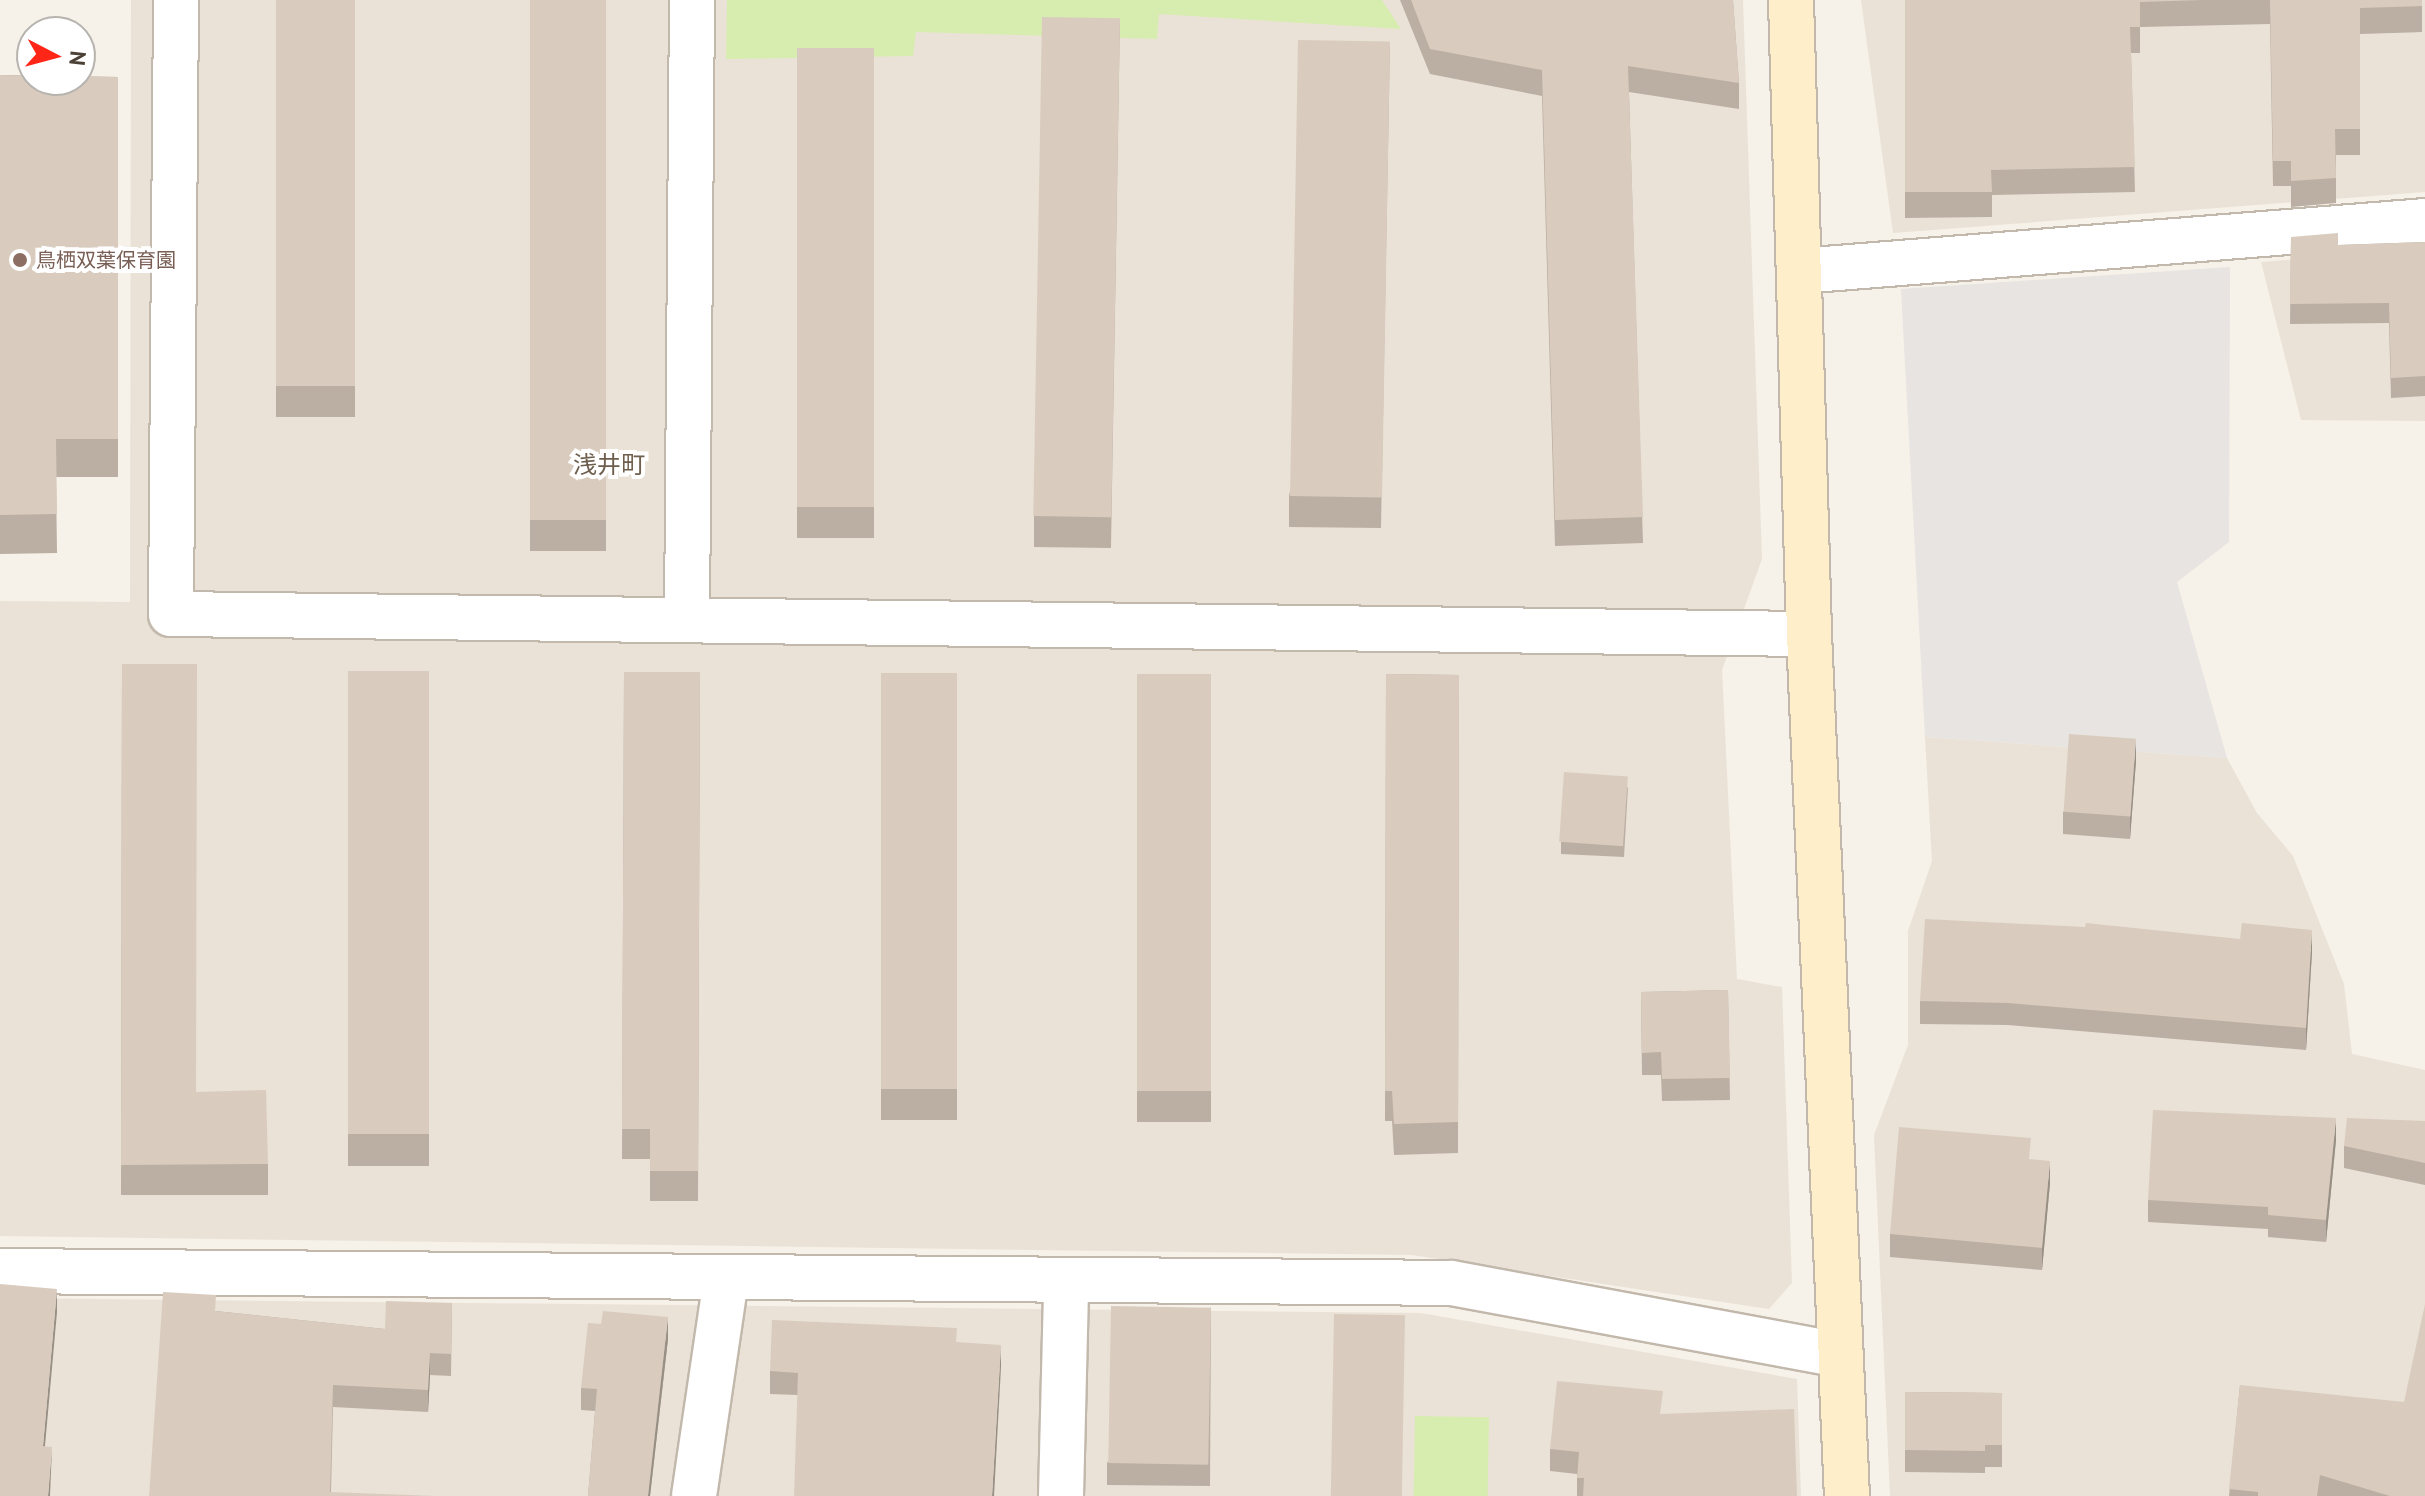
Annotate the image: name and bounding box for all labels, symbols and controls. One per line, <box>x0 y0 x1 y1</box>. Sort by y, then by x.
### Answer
north arrow <box>16 16 96 96</box>
text: N <box>63 50 93 67</box>
place label: 鳥栖双葉保育園 <box>36 248 176 272</box>
marker: 鳥栖双葉保育園 <box>11 251 29 269</box>
district label: 浅井町 <box>573 451 645 479</box>

